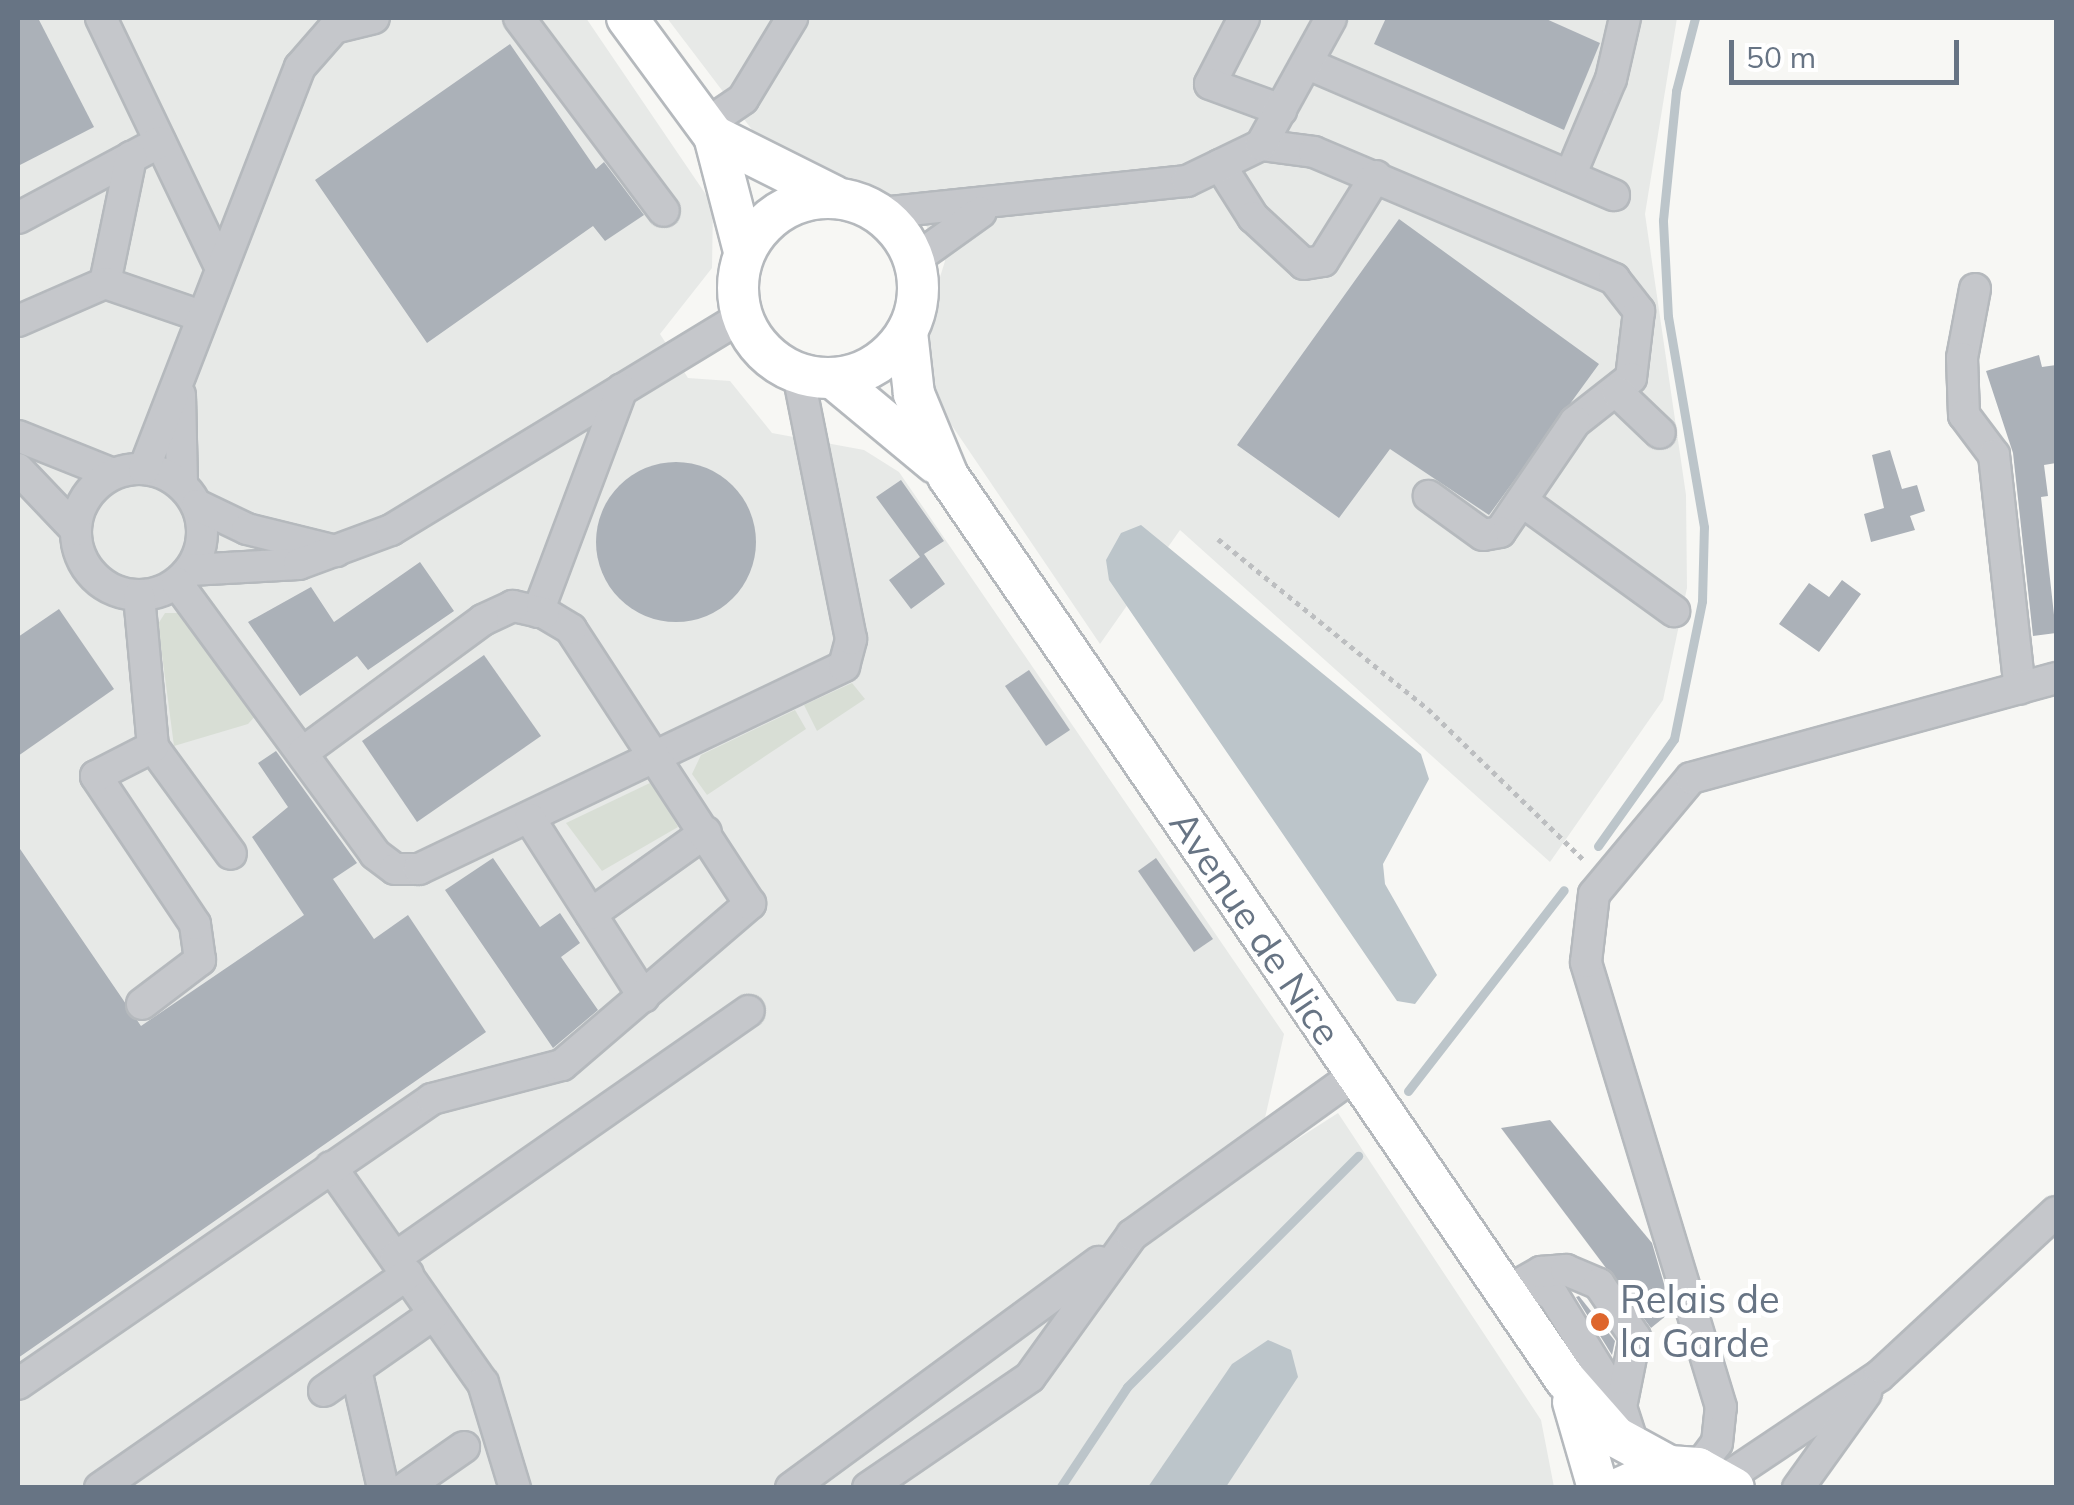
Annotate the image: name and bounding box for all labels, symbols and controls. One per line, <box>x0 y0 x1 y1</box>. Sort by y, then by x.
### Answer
scale bar <box>1734 20 1964 82</box>
text: 50 m <box>1746 38 1816 76</box>
street label: Avenue de Nice <box>1160 802 1350 1054</box>
place label: Relais de la Garde <box>1620 1277 1780 1366</box>
marker: Relais de la Garde <box>1589 1311 1611 1333</box>

